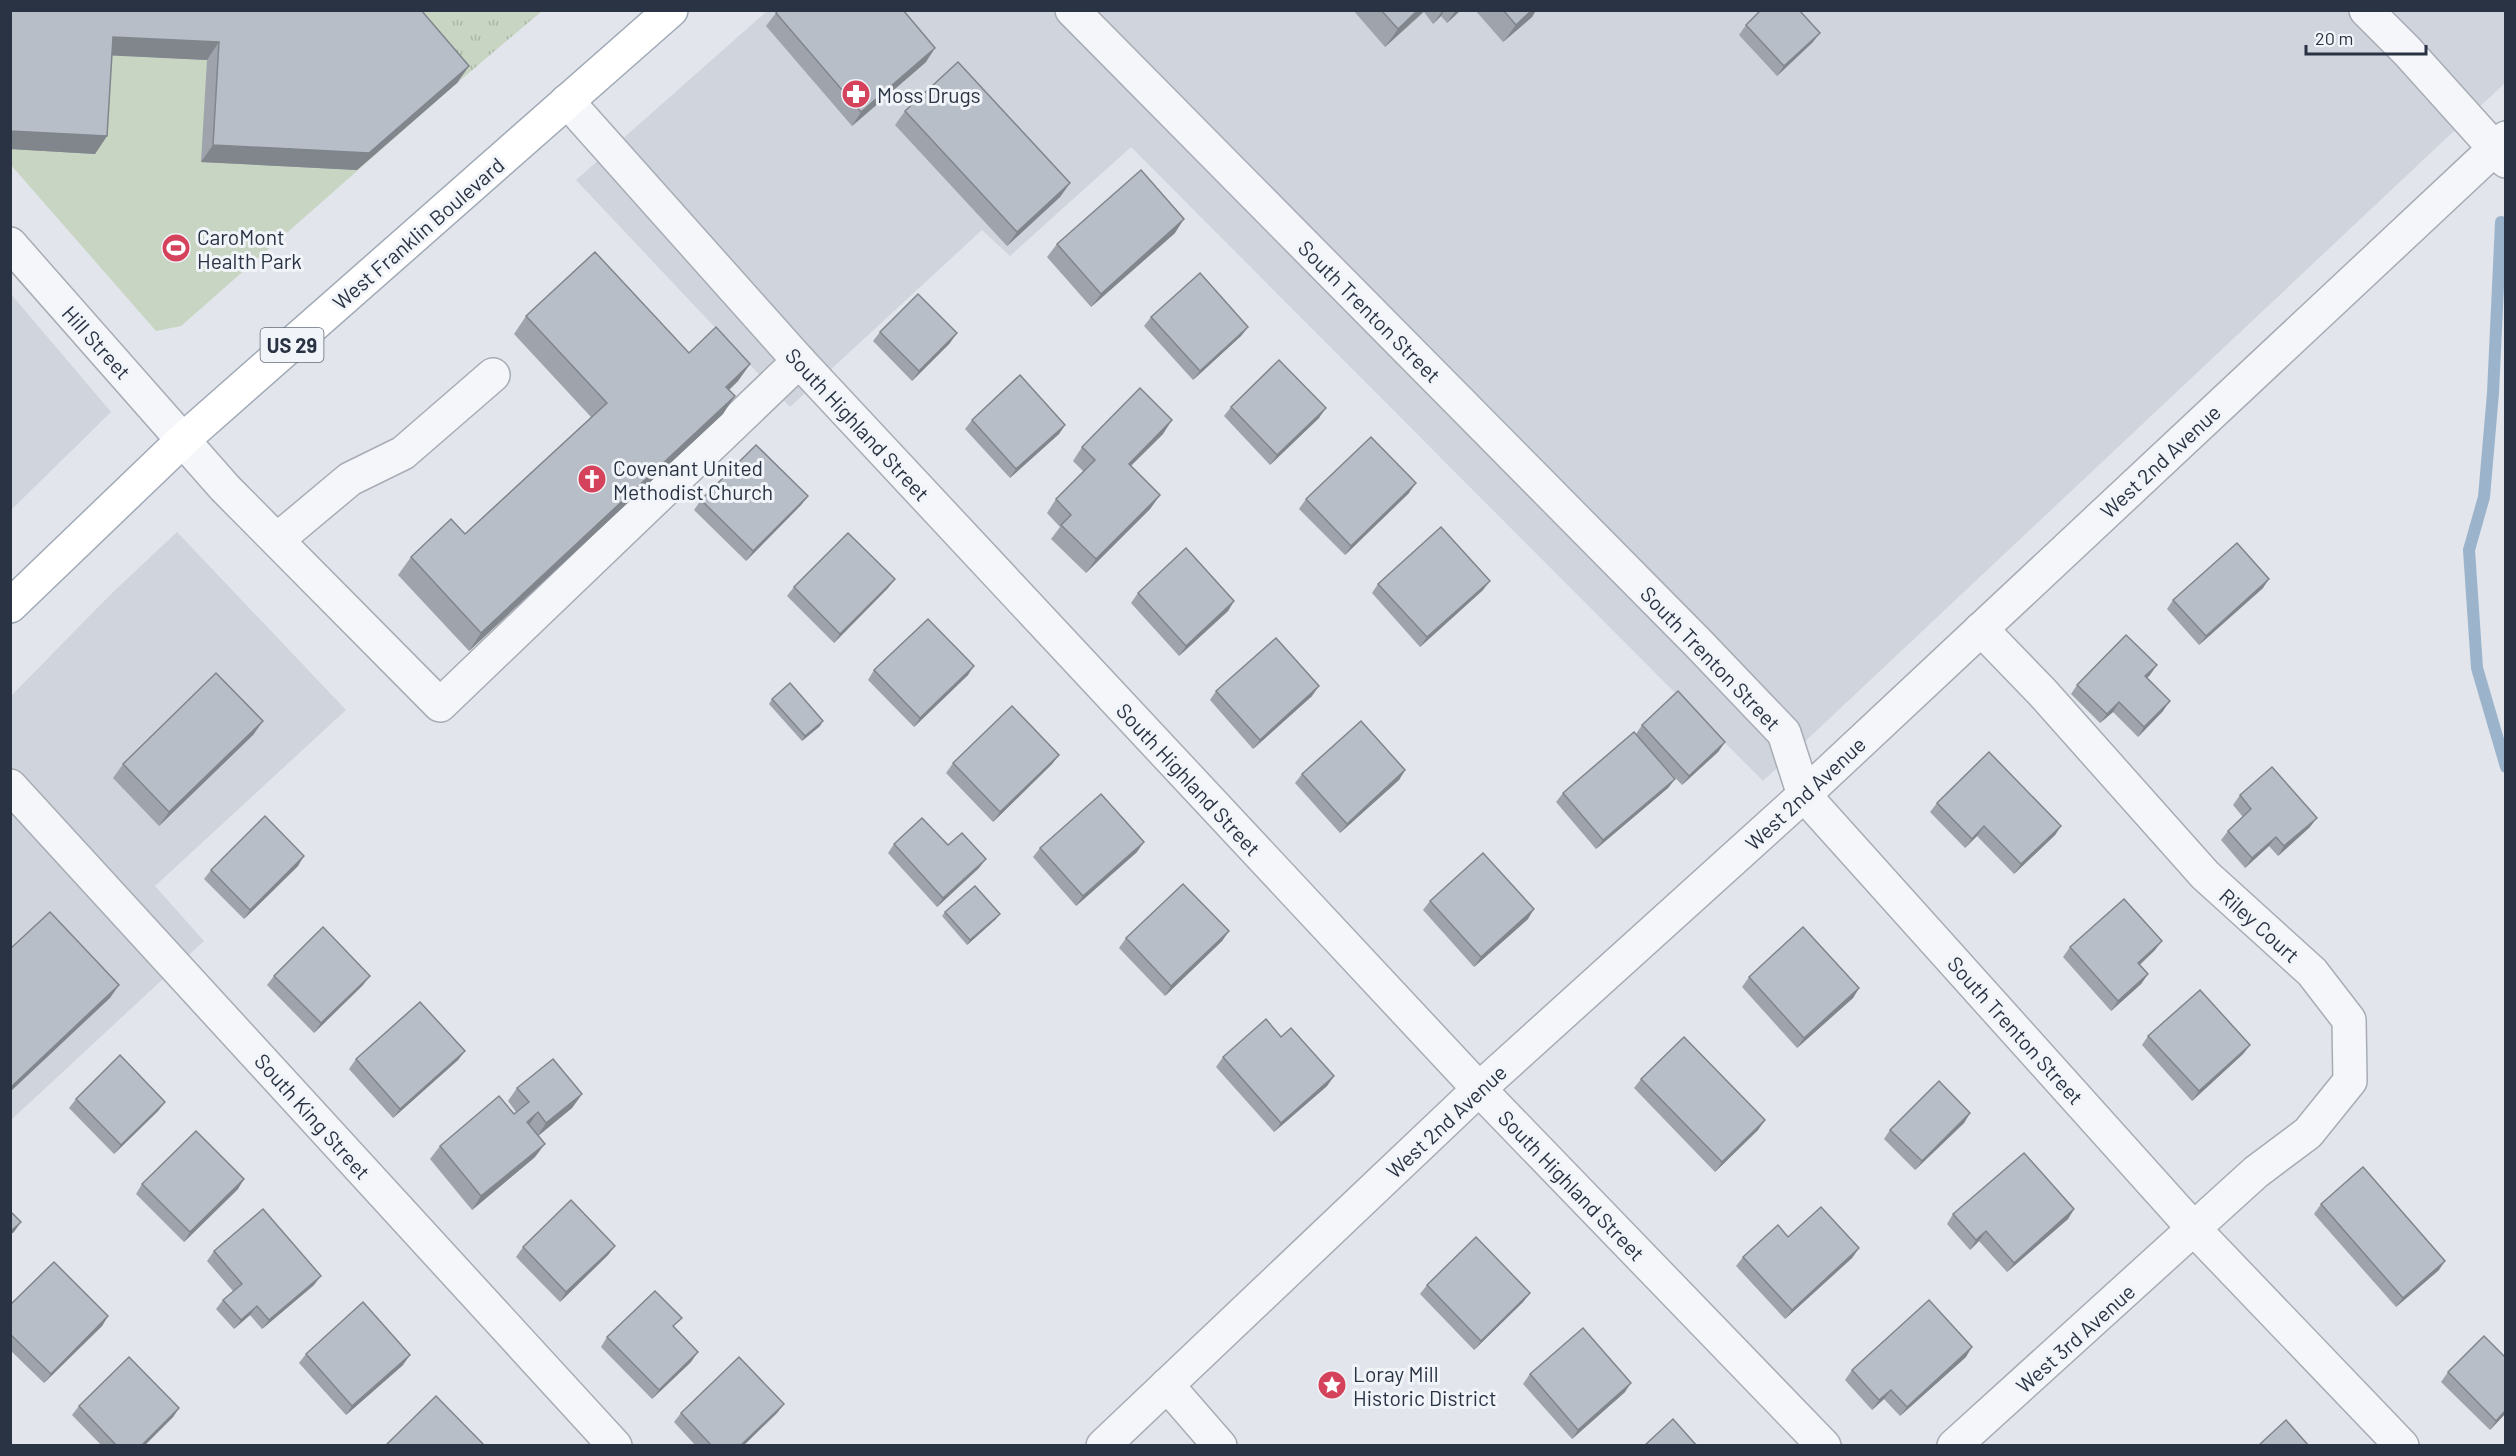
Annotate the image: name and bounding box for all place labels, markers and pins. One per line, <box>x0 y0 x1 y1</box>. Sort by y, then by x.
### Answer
pharmacy icon: Moss Drugs <box>840 78 872 110</box>
place label: Moss Drugs <box>877 82 981 107</box>
place label: CaroMont Health Park <box>197 224 302 273</box>
sports icon: CaroMont Health Park <box>160 232 192 264</box>
place label: Covenant United Methodist Church <box>613 455 773 504</box>
church icon: Covenant United Methodist Church <box>576 463 608 495</box>
place label: Loray Mill Historic District <box>1353 1361 1497 1410</box>
place icon: Loray Mill Historic District <box>1316 1369 1348 1401</box>

